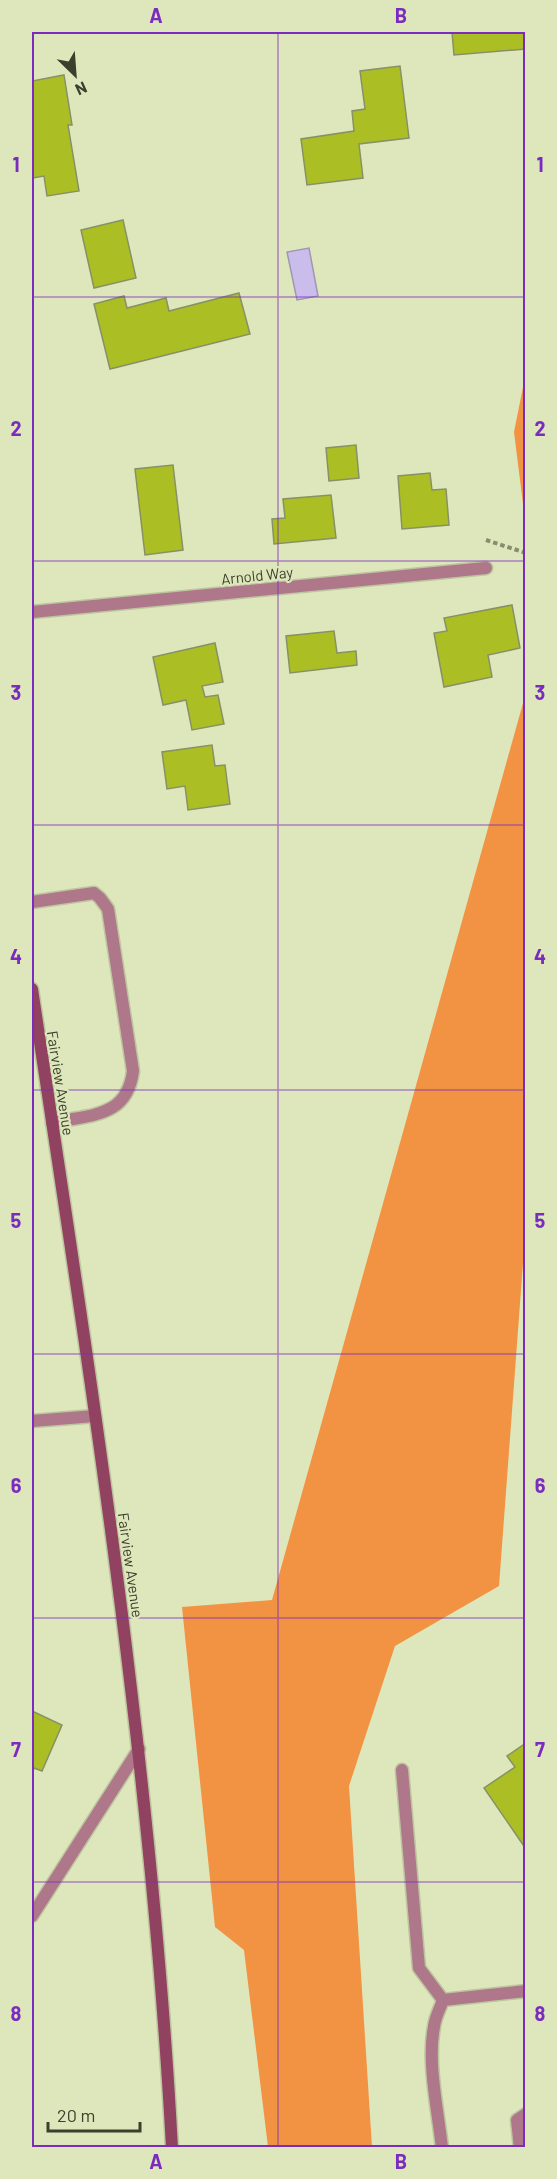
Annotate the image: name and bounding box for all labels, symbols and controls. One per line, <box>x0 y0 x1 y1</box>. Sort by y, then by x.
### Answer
text: A <box>149 3 163 27</box>
text: B <box>395 3 407 27</box>
north arrow <box>45 45 105 105</box>
text: N <box>73 78 90 100</box>
text: 1 <box>12 152 20 176</box>
text: 1 <box>536 152 544 176</box>
text: 2 <box>10 416 22 440</box>
text: 2 <box>534 416 546 440</box>
street label: Arnold Way <box>220 562 294 588</box>
text: 3 <box>11 680 21 704</box>
text: 3 <box>535 680 545 704</box>
text: 4 <box>10 944 22 968</box>
text: 4 <box>534 944 546 968</box>
street label: Fairview Avenue <box>44 1029 78 1137</box>
text: 5 <box>11 1208 22 1232</box>
text: 5 <box>535 1208 546 1232</box>
text: 6 <box>11 1473 22 1497</box>
text: 6 <box>535 1473 546 1497</box>
street label: Fairview Avenue <box>115 1511 147 1619</box>
text: 7 <box>11 1737 21 1761</box>
text: 7 <box>535 1737 545 1761</box>
text: 8 <box>11 2001 22 2025</box>
text: 8 <box>535 2001 546 2025</box>
scale bar <box>48 2095 140 2133</box>
text: 20 m <box>57 2104 95 2126</box>
text: A <box>149 2149 163 2173</box>
text: B <box>395 2149 407 2173</box>

